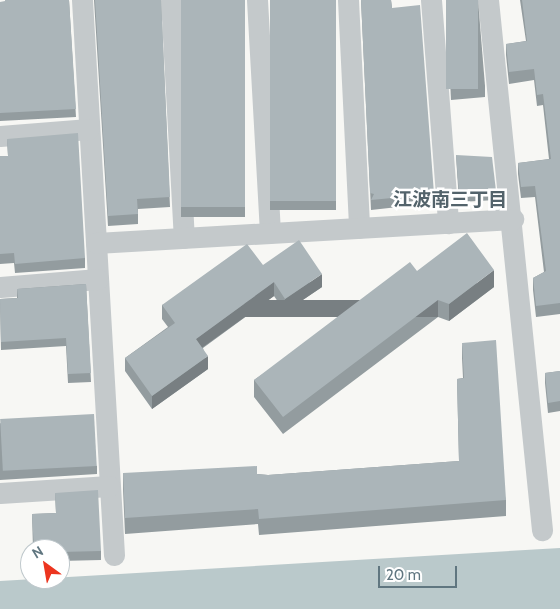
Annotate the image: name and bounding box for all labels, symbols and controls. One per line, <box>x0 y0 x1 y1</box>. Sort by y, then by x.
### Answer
district label: 江波南三丁目 <box>393 189 507 211</box>
north arrow <box>20 539 70 589</box>
text: N <box>29 542 47 562</box>
scale bar <box>380 556 459 588</box>
text: 20 m <box>386 566 421 584</box>

